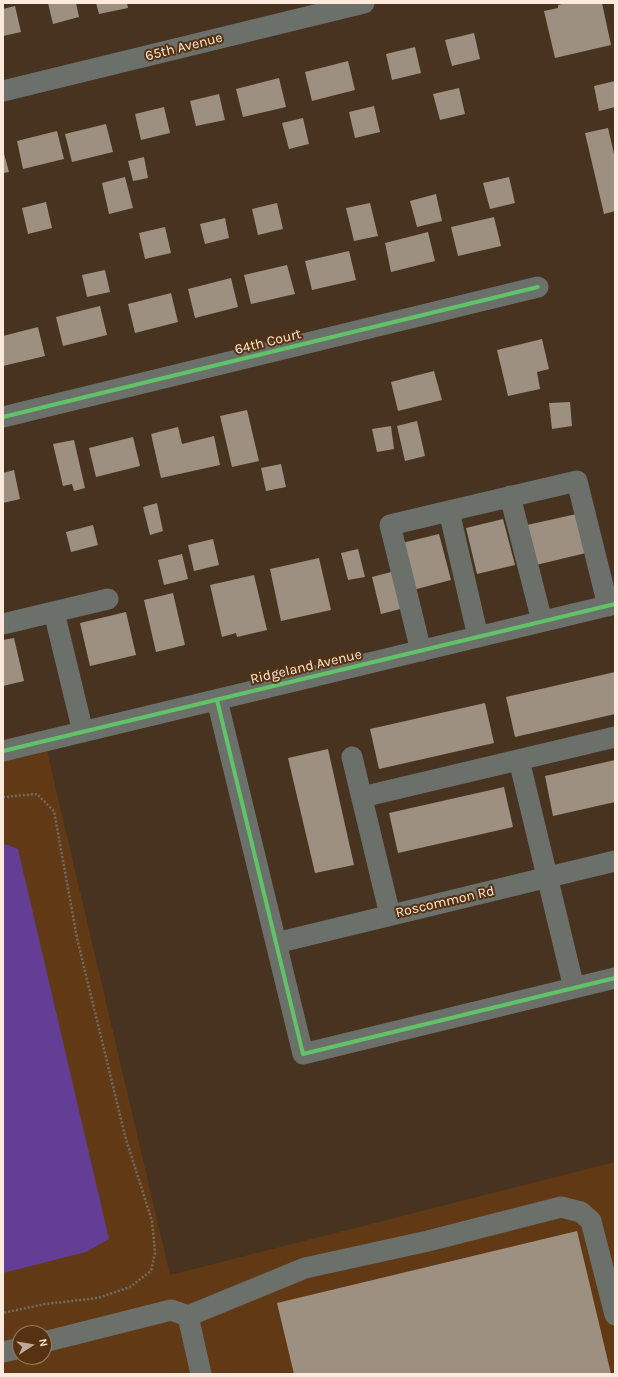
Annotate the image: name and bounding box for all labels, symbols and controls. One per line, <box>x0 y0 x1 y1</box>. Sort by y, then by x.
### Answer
street label: 65th Avenue <box>144 29 224 65</box>
street label: 64th Court <box>233 326 303 358</box>
street label: Ridgeland Avenue <box>249 646 363 688</box>
street label: Roscommon Rd <box>394 882 496 922</box>
north arrow <box>12 1325 52 1365</box>
text: N <box>36 1337 50 1348</box>

